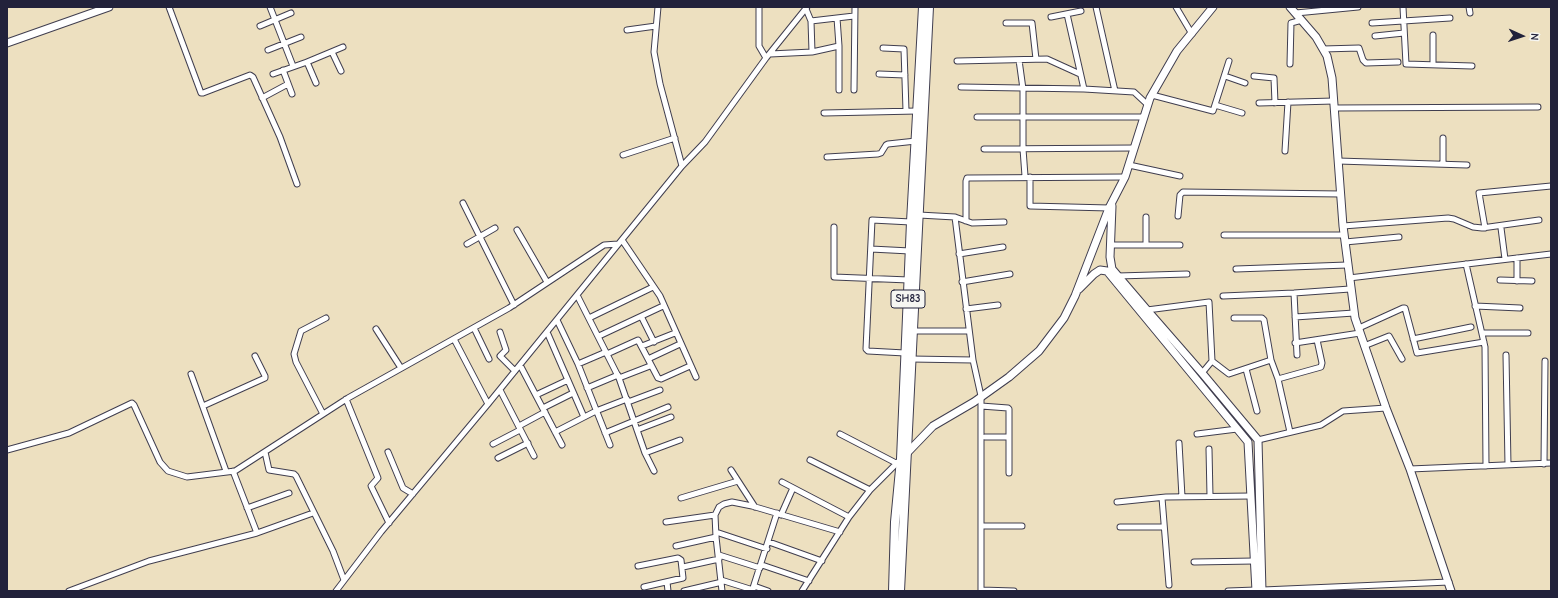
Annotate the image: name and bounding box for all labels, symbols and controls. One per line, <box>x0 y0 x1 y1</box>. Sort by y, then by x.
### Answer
north arrow <box>1502 16 1542 56</box>
text: N <box>1528 33 1541 41</box>
road number: SH83 <box>891 290 925 308</box>

